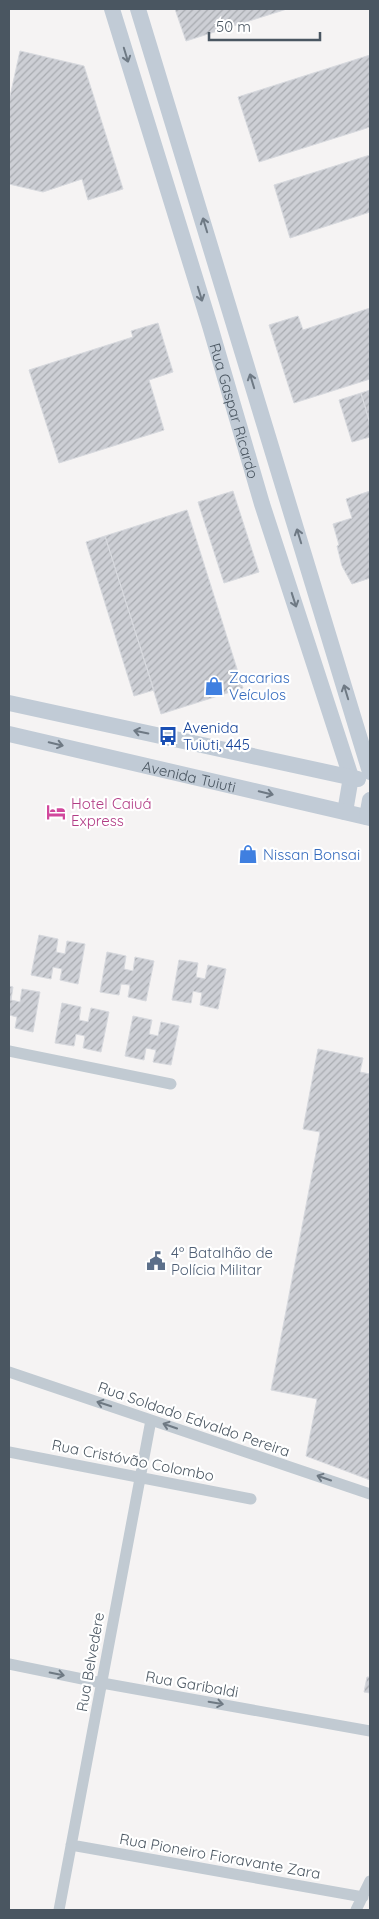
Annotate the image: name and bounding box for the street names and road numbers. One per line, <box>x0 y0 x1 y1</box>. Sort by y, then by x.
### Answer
street label: Rua Gaspar Ricardo <box>206 341 264 481</box>
street label: Avenida Tuiuti <box>140 756 238 796</box>
street label: Rua Soldado Edvaldo Pereira <box>95 1377 293 1461</box>
street label: Rua Cristóvão Colombo <box>50 1435 216 1485</box>
street label: Rua Belvedere <box>72 1611 108 1713</box>
street label: Rua Garibaldi <box>144 1666 240 1702</box>
street label: Rua Pioneiro Fioravante Zara <box>118 1829 322 1883</box>

